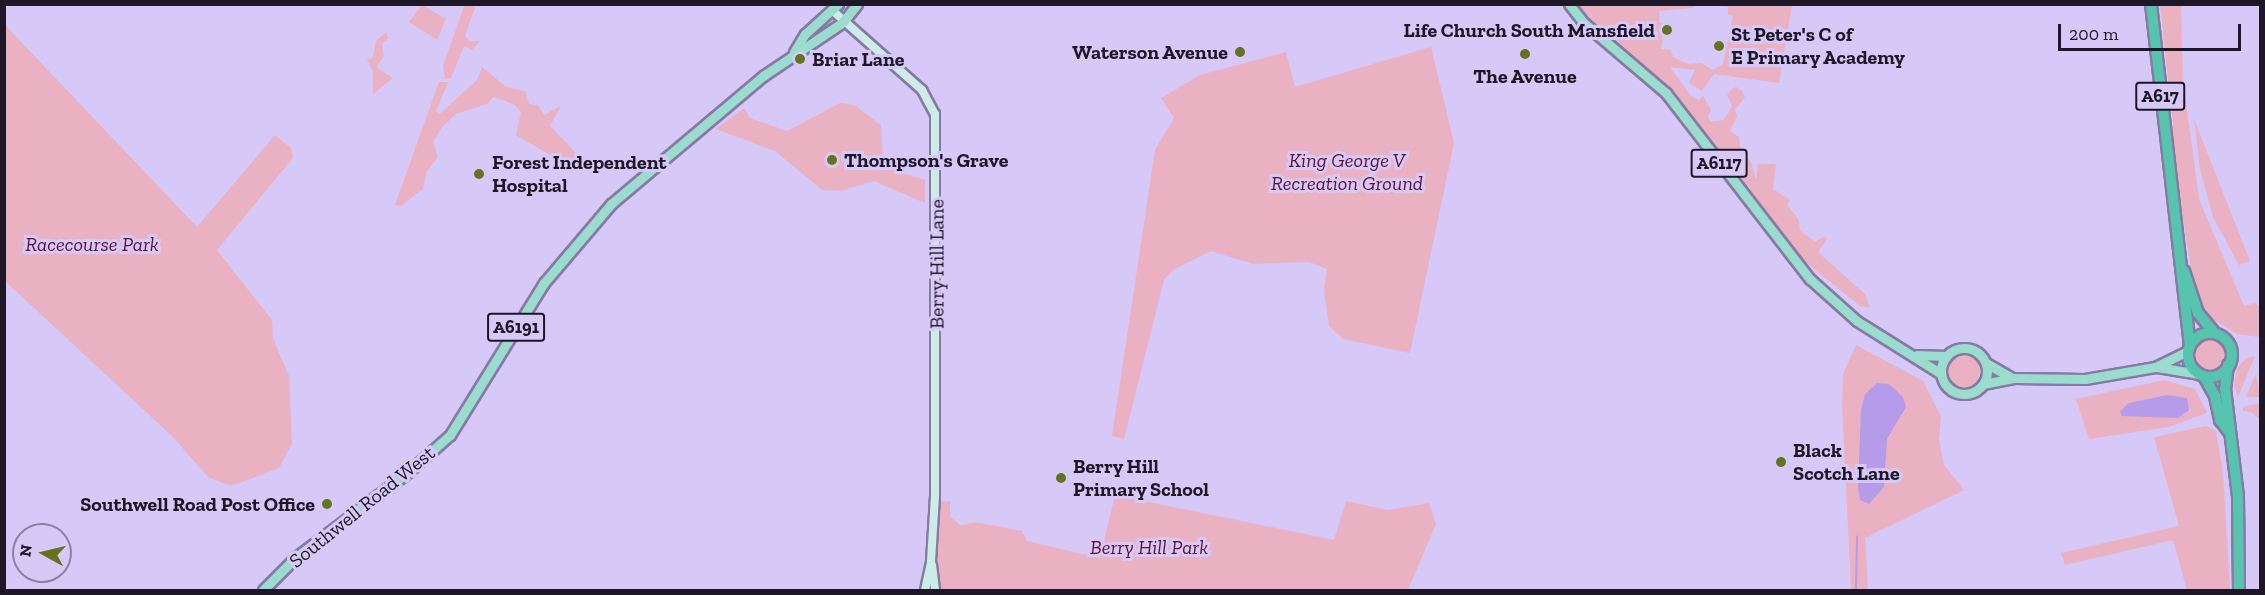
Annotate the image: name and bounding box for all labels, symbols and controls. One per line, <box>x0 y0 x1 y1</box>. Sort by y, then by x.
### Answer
scale bar <box>2061 12 2244 50</box>
place label: Life Church South Mansfield <box>1404 18 1655 42</box>
place label: St Peter's C of E Primary Academy <box>1731 22 1906 69</box>
marker: Life Church South Mansfield <box>1660 23 1674 37</box>
text: 200 m <box>2069 23 2119 45</box>
marker: St Peter's C of E Primary Academy <box>1712 39 1726 53</box>
place label: Waterson Avenue <box>1072 40 1228 64</box>
marker: Waterson Avenue <box>1233 45 1247 59</box>
place label: Briar Lane <box>812 47 905 71</box>
marker: The Avenue <box>1518 47 1532 61</box>
marker: Briar Lane <box>793 52 807 66</box>
place label: The Avenue <box>1473 64 1577 88</box>
road number: A617 <box>2134 81 2186 111</box>
place label: Thompson's Grave <box>844 148 1008 172</box>
road number: A6117 <box>1690 148 1748 178</box>
park label: King George V Recreation Ground <box>1271 149 1423 196</box>
place label: Forest Independent Hospital <box>492 150 666 197</box>
marker: Thompson's Grave <box>825 153 839 167</box>
marker: Forest Independent Hospital <box>470 165 488 183</box>
street label: Berry Hill Lane <box>925 199 949 329</box>
park label: Racecourse Park <box>25 232 159 256</box>
road number: A6191 <box>486 312 546 342</box>
place label: Black Scotch Lane <box>1793 438 1900 485</box>
street label: Southwell Road West <box>284 441 440 573</box>
place label: Berry Hill Primary School <box>1073 454 1209 501</box>
marker: Black Scotch Lane <box>1774 455 1788 469</box>
marker: Berry Hill Primary School <box>1054 471 1068 485</box>
place label: Southwell Road Post Office <box>80 492 315 516</box>
marker: Southwell Road Post Office <box>320 497 334 511</box>
north arrow <box>12 523 72 583</box>
park label: Berry Hill Park <box>1090 535 1208 559</box>
text: N <box>15 543 36 558</box>

